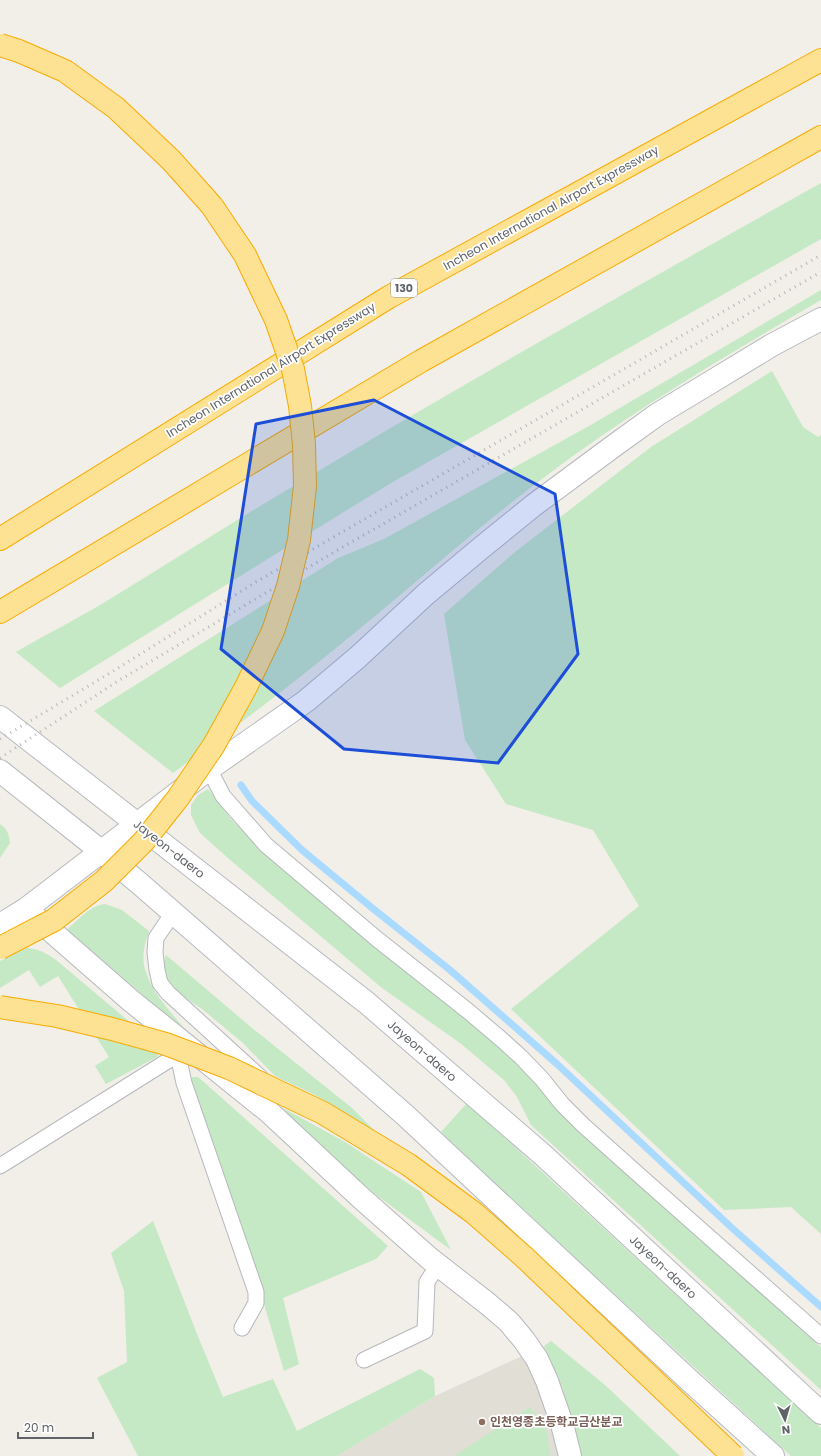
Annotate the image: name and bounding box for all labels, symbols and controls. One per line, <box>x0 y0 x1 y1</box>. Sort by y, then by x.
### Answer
street label: Incheon International Airport Expressway <box>440 141 662 274</box>
road number: 130 <box>391 279 417 297</box>
street label: Incheon International Airport Expressway <box>163 298 379 441</box>
street label: Jayeon-daero <box>130 815 209 882</box>
street label: Jayeon-daero <box>384 1016 461 1086</box>
street label: Jayeon-daero <box>626 1231 701 1303</box>
north arrow <box>765 1400 805 1440</box>
place label: 인천영종초등학교금산분교 <box>490 1413 622 1430</box>
scale bar <box>18 1414 93 1440</box>
marker: 인천영종초등학교금산분교 <box>477 1417 487 1427</box>
text: 20 m <box>24 1419 54 1436</box>
text: N <box>781 1422 791 1438</box>

